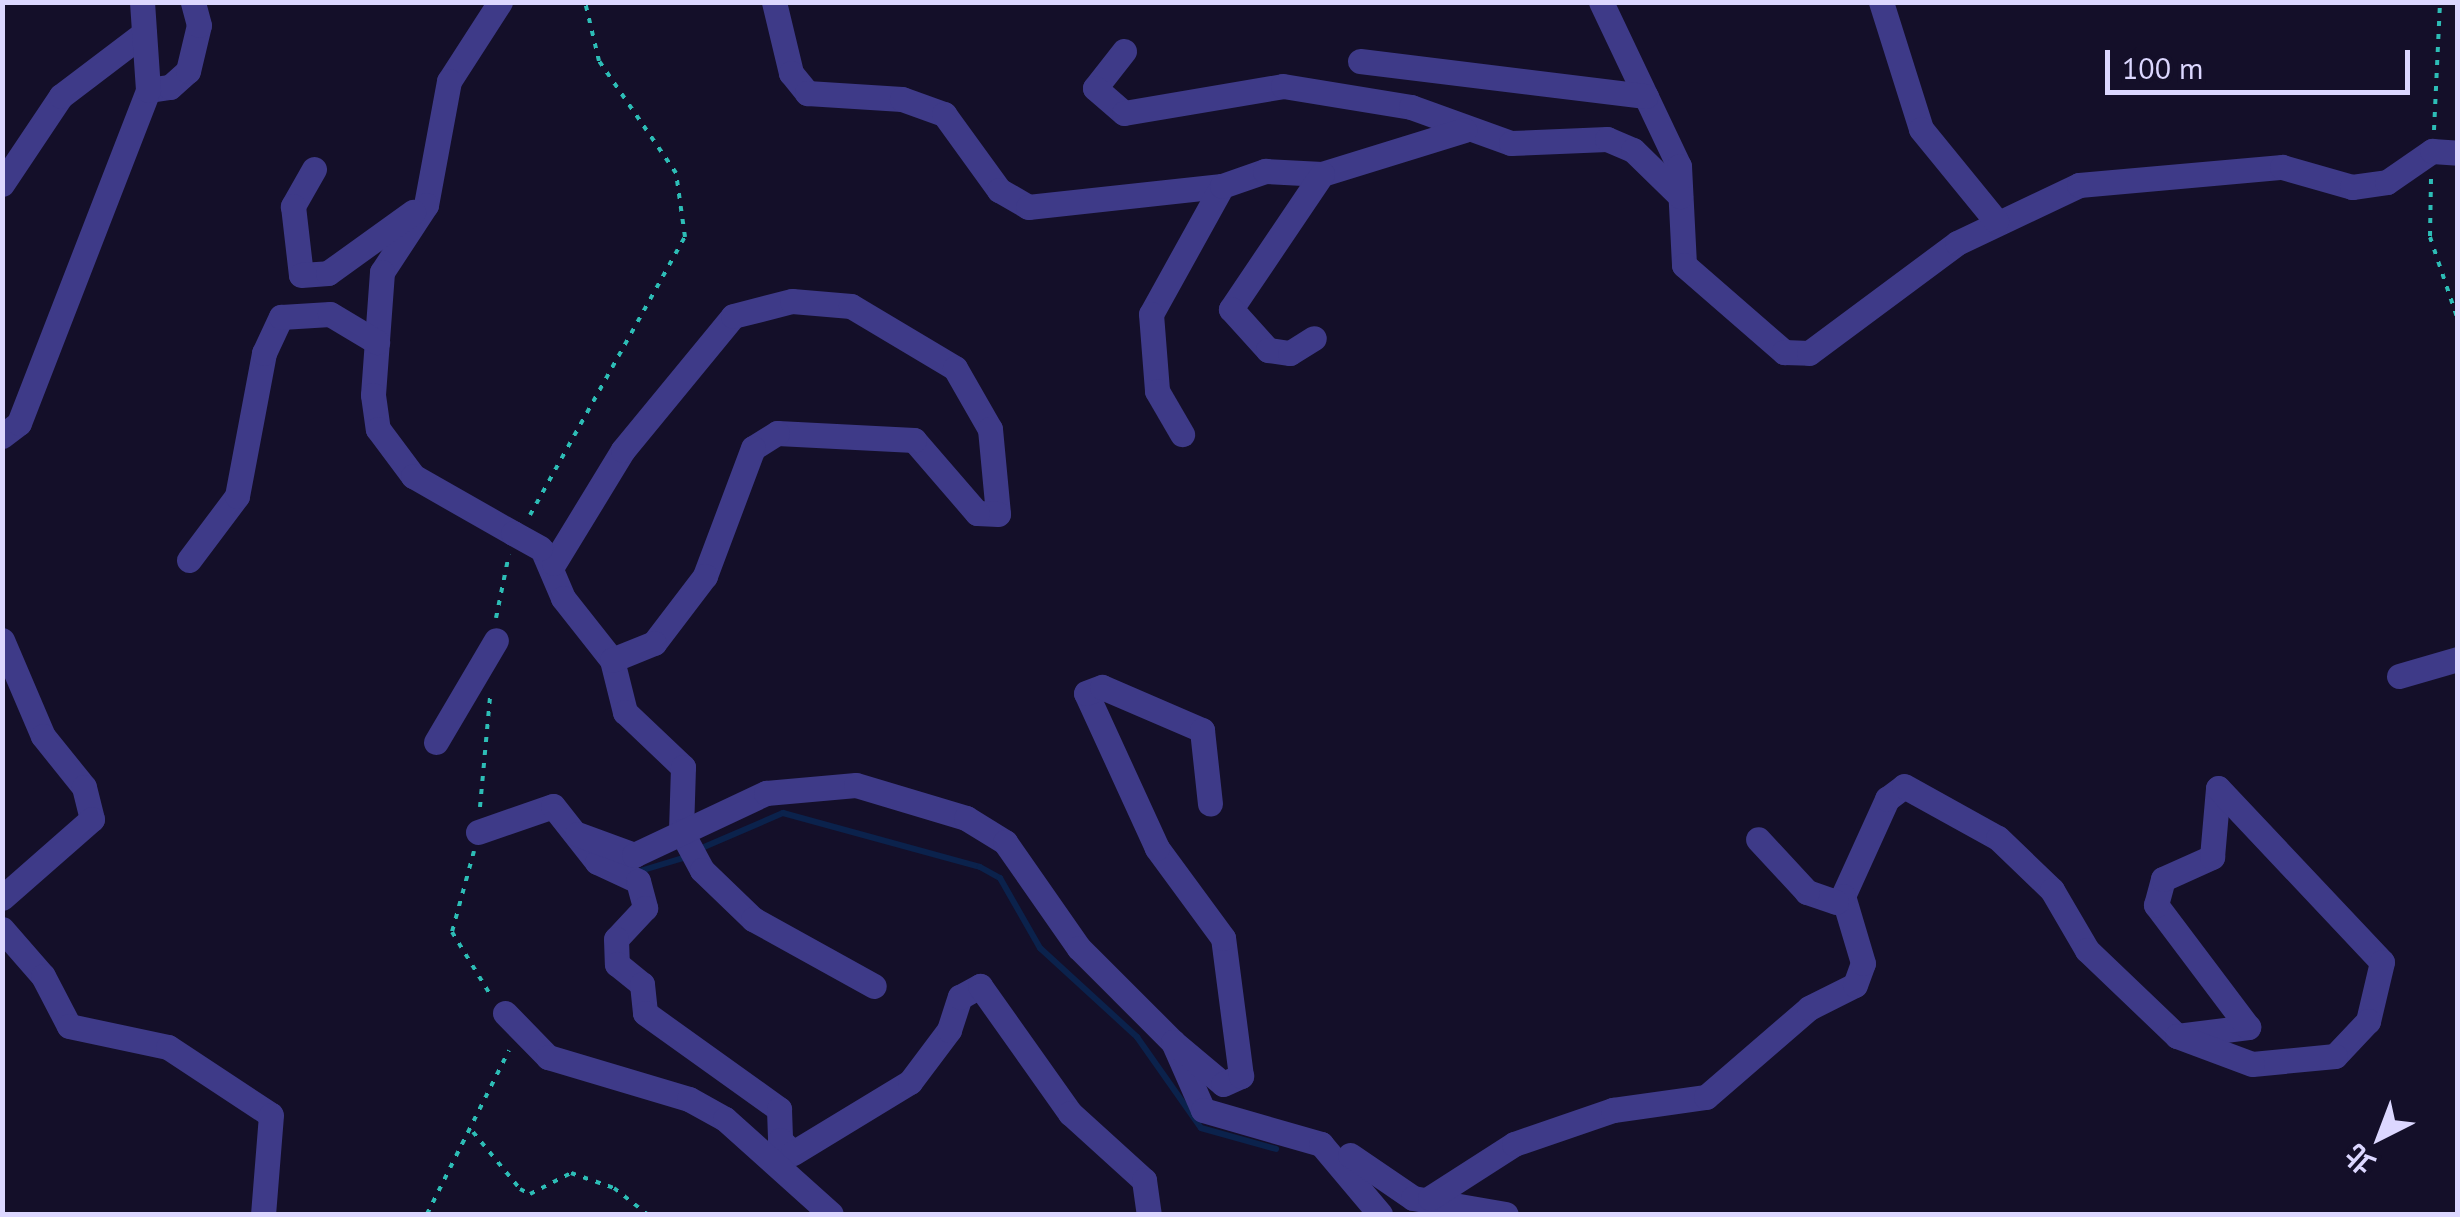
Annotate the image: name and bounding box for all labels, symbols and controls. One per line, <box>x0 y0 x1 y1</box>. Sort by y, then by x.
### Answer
scale bar <box>2110 30 2415 92</box>
text: 100 m <box>2122 48 2203 87</box>
north arrow <box>2330 1087 2430 1187</box>
text: 北 <box>2337 1137 2382 1183</box>

